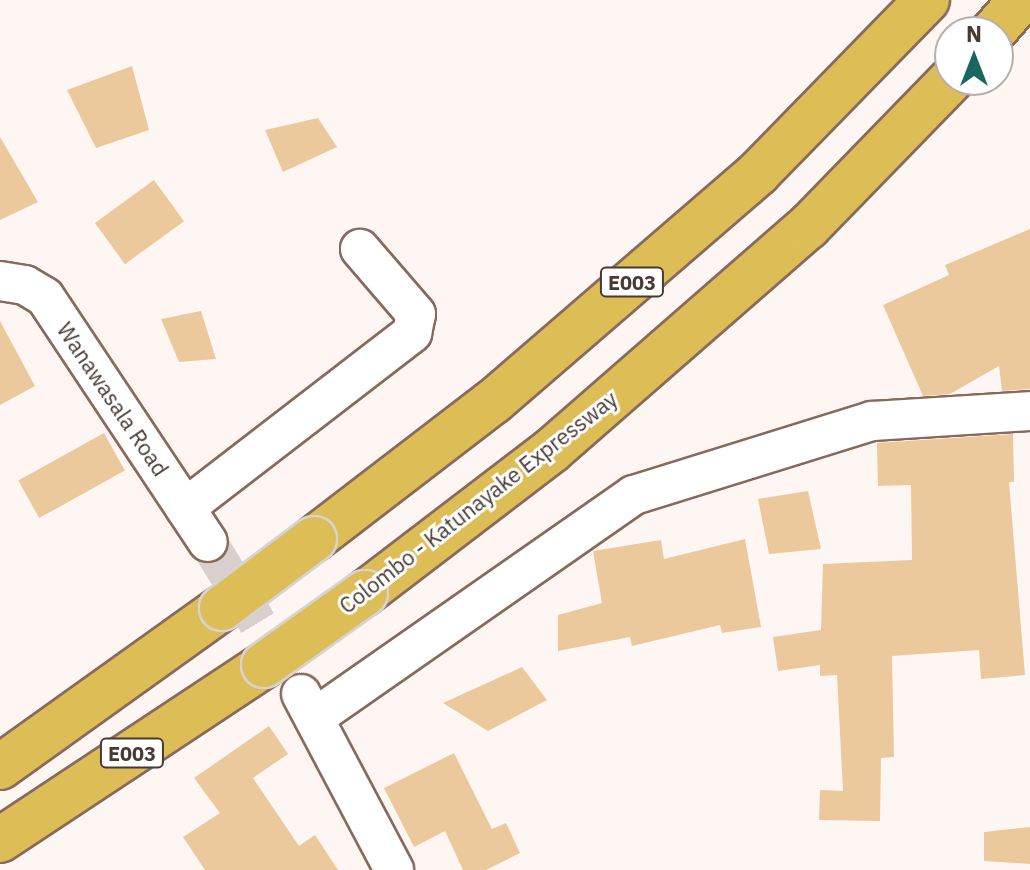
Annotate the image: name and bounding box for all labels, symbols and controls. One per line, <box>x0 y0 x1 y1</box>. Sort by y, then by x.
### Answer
north arrow <box>934 16 1014 96</box>
text: N <box>966 19 982 48</box>
road number: E003 <box>598 266 666 298</box>
street label: Wanawasala Road <box>52 317 174 481</box>
street label: Colombo - Katunayake Expressway <box>334 385 622 619</box>
road number: E003 <box>98 737 166 769</box>

